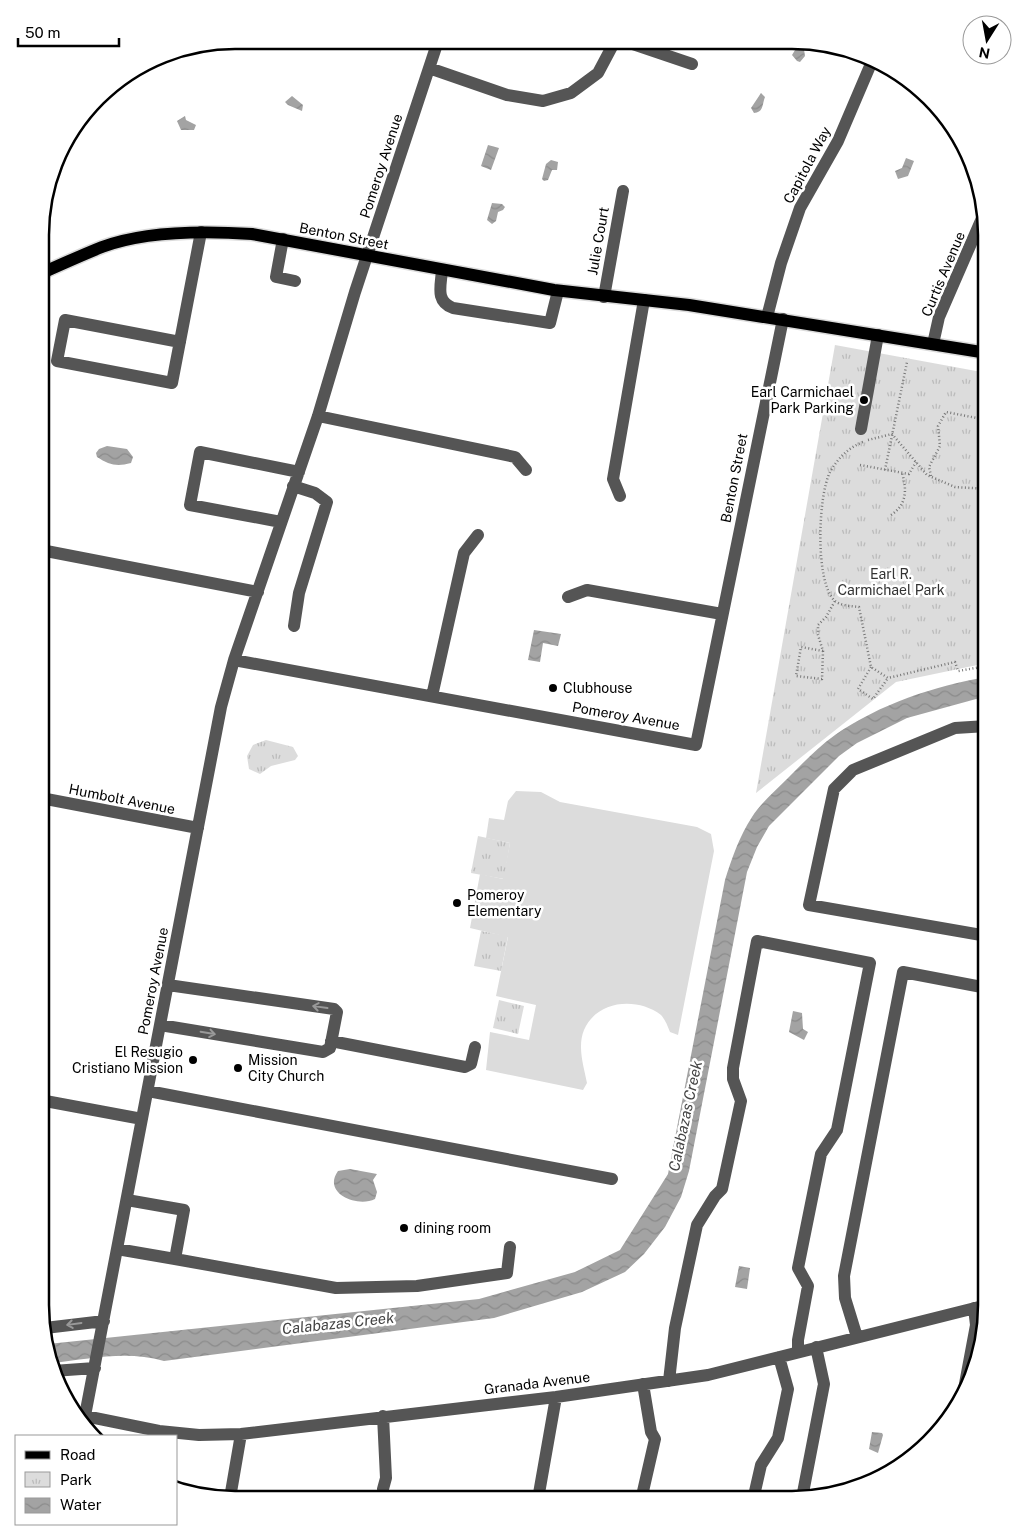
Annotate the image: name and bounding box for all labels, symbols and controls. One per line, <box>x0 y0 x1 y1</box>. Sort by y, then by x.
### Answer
scale bar <box>18 15 119 47</box>
north arrow <box>962 15 1012 65</box>
text: 50 m <box>25 24 60 41</box>
text: N <box>978 44 991 62</box>
street label: Pomeroy Avenue <box>357 112 405 220</box>
street label: Capitola Way <box>780 123 834 206</box>
street label: Julie Court <box>584 206 612 276</box>
street label: Benton Street <box>298 219 390 253</box>
street label: Curtis Avenue <box>918 229 968 319</box>
place label: Earl Carmichael Park Parking <box>751 384 854 416</box>
marker: Earl Carmichael Park Parking <box>858 394 870 406</box>
street label: Benton Street <box>717 432 751 524</box>
park label: Earl R. Carmichael Park <box>837 566 945 598</box>
place label: Clubhouse <box>563 680 632 696</box>
marker: Clubhouse <box>547 682 559 694</box>
street label: Pomeroy Avenue <box>571 699 681 733</box>
street label: Humbolt Avenue <box>67 781 177 817</box>
place label: Pomeroy Elementary <box>467 887 542 919</box>
marker: Pomeroy Elementary <box>451 897 463 909</box>
street label: Pomeroy Avenue <box>135 926 171 1036</box>
one-way arrow <box>312 1002 328 1012</box>
one-way arrow <box>200 1028 216 1038</box>
place label: El Resugio Cristiano Mission <box>72 1044 183 1076</box>
place label: Mission City Church <box>248 1052 324 1084</box>
marker: El Resugio Cristiano Mission <box>187 1054 199 1066</box>
water label: Calabazas Creek <box>665 1058 705 1173</box>
marker: Mission City Church <box>232 1062 244 1074</box>
place label: dining room <box>414 1220 491 1236</box>
marker: dining room <box>398 1222 410 1234</box>
water label: Calabazas Creek <box>281 1309 396 1337</box>
one-way arrow <box>66 1319 82 1329</box>
street label: Granada Avenue <box>483 1369 591 1397</box>
legend <box>15 1435 178 1525</box>
text: Road <box>60 1446 96 1463</box>
text: Park <box>60 1471 92 1488</box>
text: Water <box>60 1496 102 1513</box>

